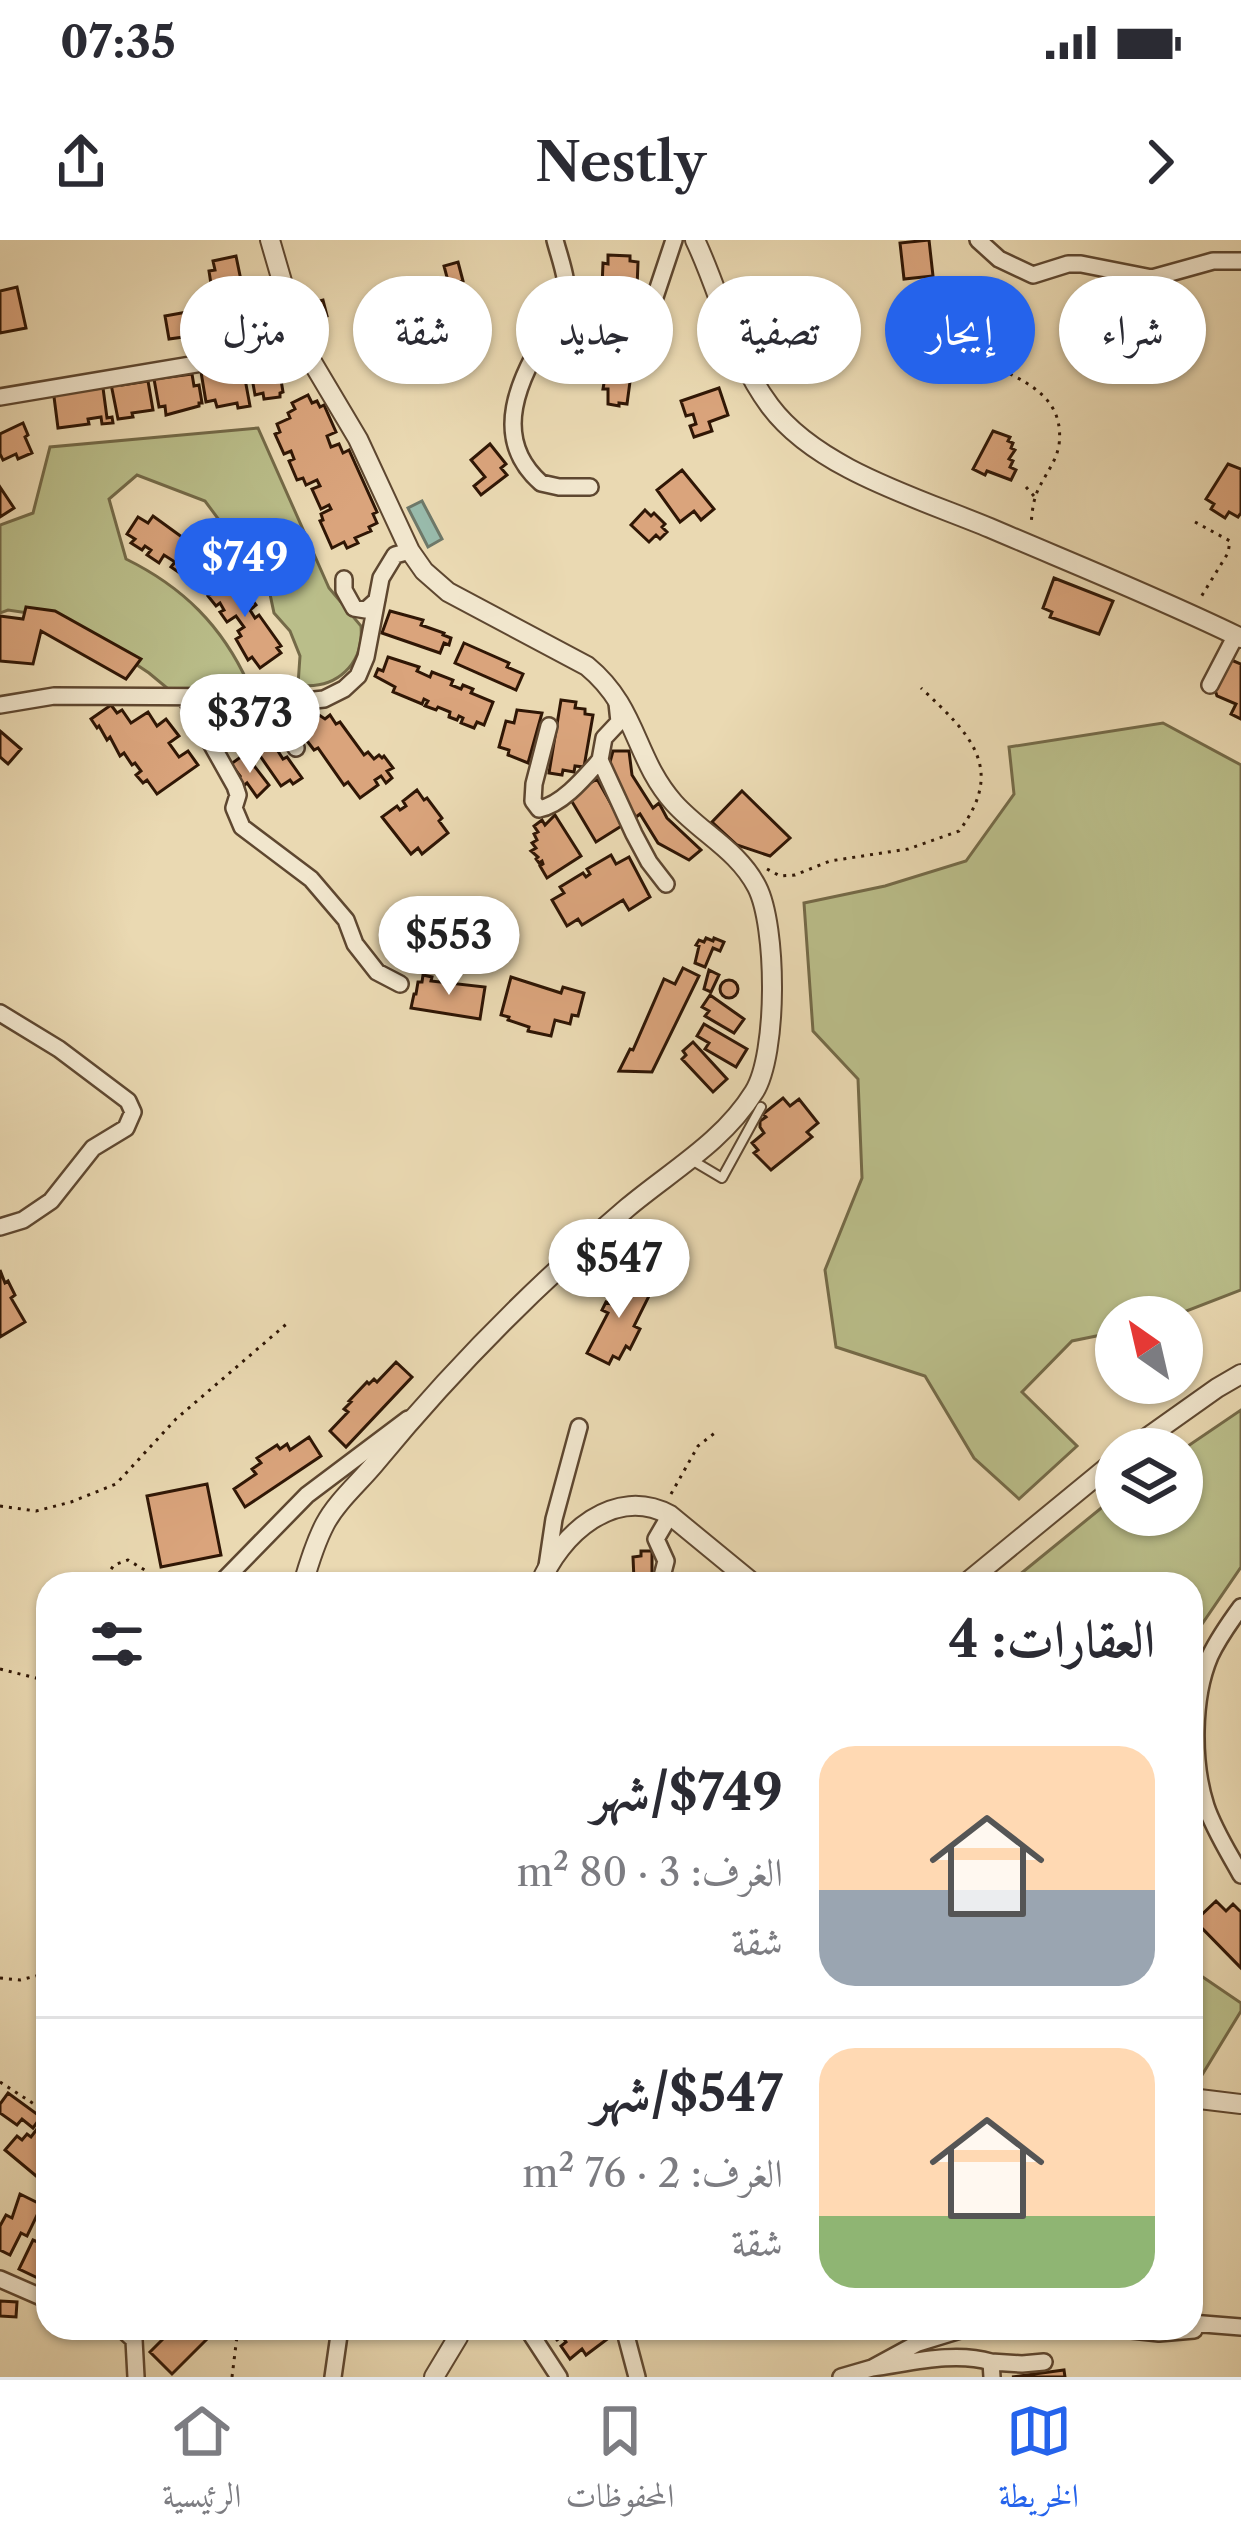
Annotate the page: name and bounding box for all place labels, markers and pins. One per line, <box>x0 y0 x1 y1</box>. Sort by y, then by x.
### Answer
pin: $749 <box>174 518 316 620</box>
pin: $373 <box>179 674 321 776</box>
pin: $553 <box>378 896 520 998</box>
pin: $547 <box>548 1219 690 1321</box>

